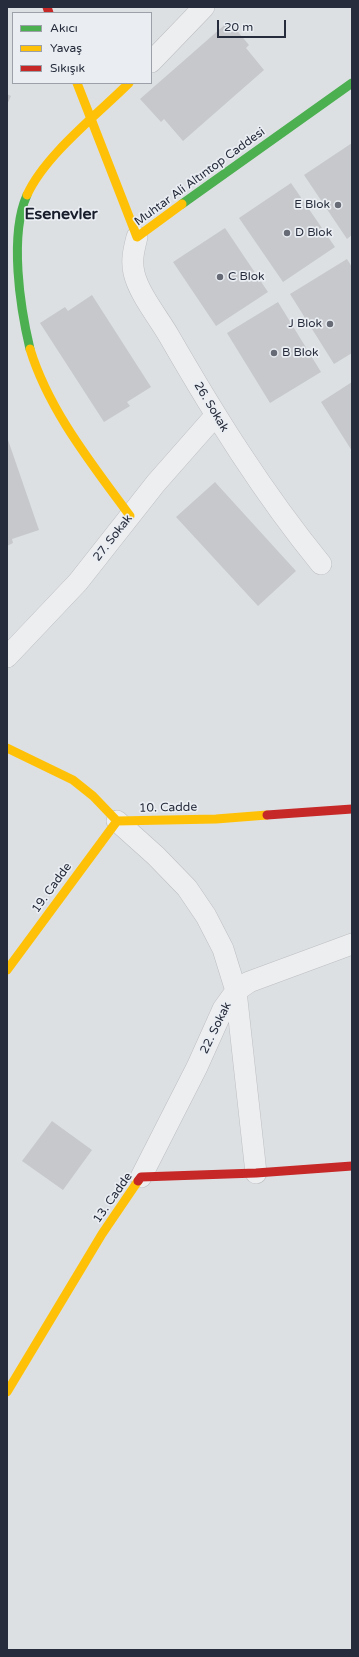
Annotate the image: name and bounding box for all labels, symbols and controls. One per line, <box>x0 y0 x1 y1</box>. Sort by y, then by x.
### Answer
legend <box>12 12 152 84</box>
scale bar <box>219 12 288 38</box>
text: 20 m <box>224 20 253 34</box>
text: Akıcı <box>50 21 78 35</box>
text: Yavaş <box>50 41 82 55</box>
text: Sıkışık <box>50 61 85 75</box>
street label: Muhtar Ali Altıntop Caddesi <box>132 125 268 229</box>
place label: E Blok <box>294 198 330 212</box>
marker: E Blok <box>333 200 343 210</box>
district label: Esenevler <box>24 205 98 225</box>
place label: D Blok <box>295 226 332 240</box>
marker: D Blok <box>282 228 292 238</box>
place label: C Blok <box>228 270 265 284</box>
marker: C Blok <box>215 272 225 282</box>
place label: J Blok <box>288 317 322 331</box>
marker: J Blok <box>325 319 335 329</box>
place label: B Blok <box>282 346 318 360</box>
marker: B Blok <box>269 348 279 358</box>
street label: 26. Sokak <box>190 379 232 435</box>
street label: 27. Sokak <box>90 512 136 564</box>
street label: 10. Cadde <box>139 800 197 816</box>
street label: 19. Cadde <box>29 860 75 916</box>
street label: 22. Sokak <box>197 1000 235 1056</box>
street label: 13. Cadde <box>90 1170 136 1226</box>

